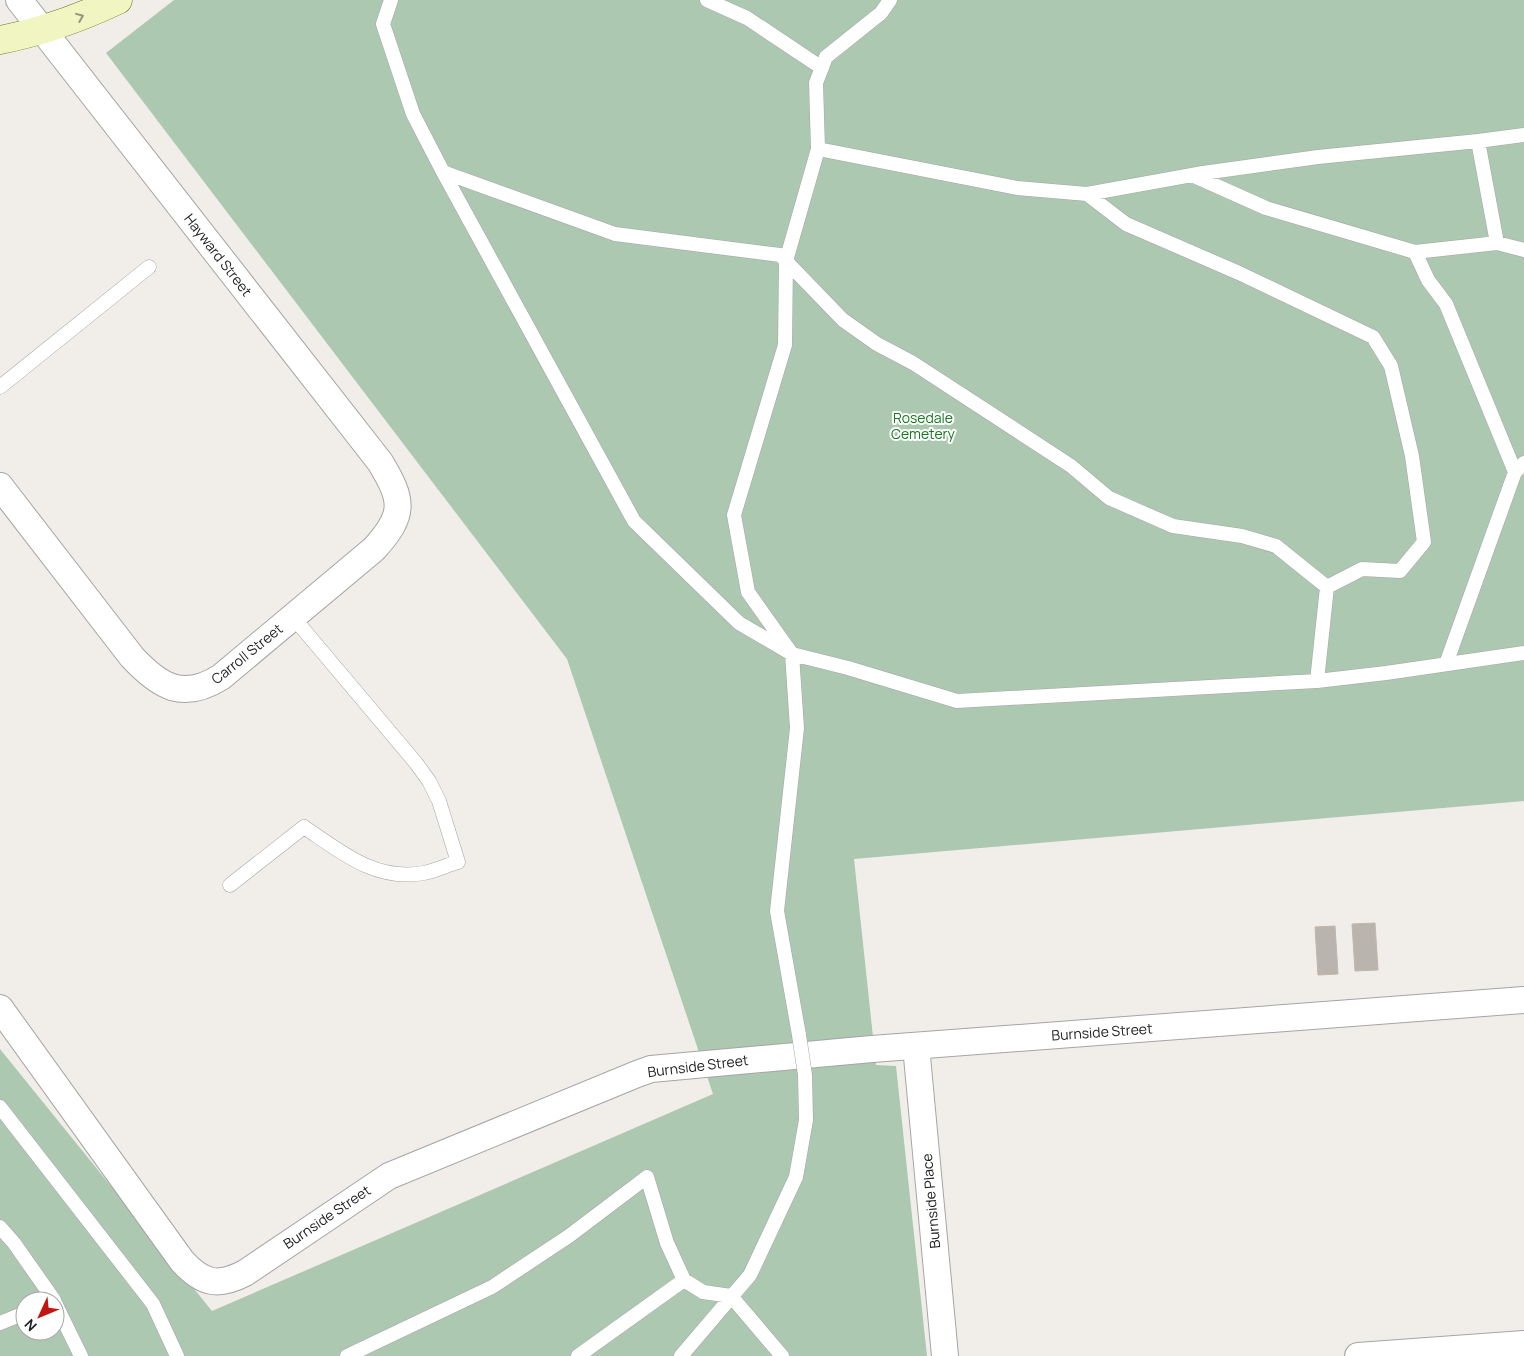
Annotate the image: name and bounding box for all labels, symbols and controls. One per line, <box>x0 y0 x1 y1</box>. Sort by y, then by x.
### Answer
one-way arrow <box>76 12 84 22</box>
street label: Hayward Street <box>180 210 257 300</box>
park label: Rosedale Cemetery <box>891 408 956 443</box>
street label: Carroll Street <box>207 619 287 688</box>
street label: Burnside Street <box>1051 1018 1154 1045</box>
street label: Burnside Street <box>647 1050 750 1081</box>
street label: Burnside Place <box>917 1153 944 1249</box>
street label: Burnside Street <box>279 1180 374 1253</box>
north arrow <box>15 1291 65 1341</box>
text: N <box>20 1315 41 1336</box>

